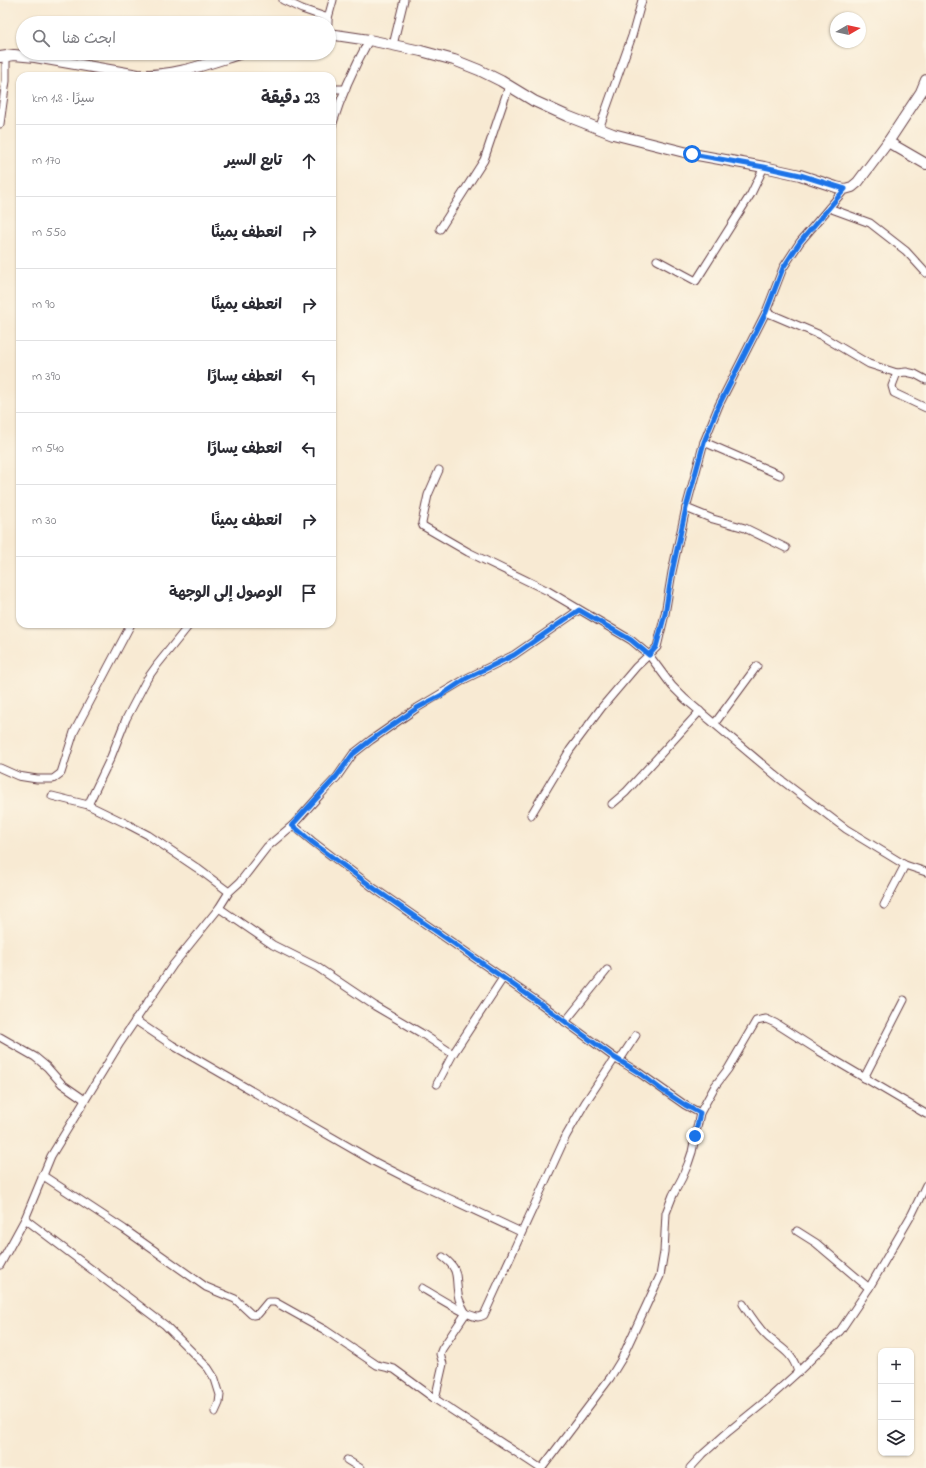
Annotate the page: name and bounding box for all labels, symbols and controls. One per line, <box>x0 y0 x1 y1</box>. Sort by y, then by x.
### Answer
north arrow <box>830 12 866 48</box>
search box <box>16 16 336 60</box>
icon: search <box>30 27 52 49</box>
text: ابحث هنا <box>62 28 116 50</box>
text: 23 دقيقة <box>261 86 320 111</box>
text: سيرًا · 1.8 km <box>32 89 95 108</box>
route start <box>683 145 701 163</box>
text: تابع السير <box>225 150 282 172</box>
icon: ahead <box>298 150 320 172</box>
text: 170 m <box>32 151 60 170</box>
text: انعطف يمينًا <box>211 222 282 244</box>
icon: right <box>298 222 320 244</box>
text: 550 m <box>32 223 66 242</box>
text: انعطف يمينًا <box>211 294 282 316</box>
icon: right <box>298 294 320 316</box>
text: 90 m <box>32 295 55 314</box>
text: انعطف يسارًا <box>207 366 282 388</box>
icon: left <box>298 366 320 388</box>
text: 390 m <box>32 367 60 386</box>
text: انعطف يسارًا <box>207 438 282 460</box>
icon: left <box>298 438 320 460</box>
text: 540 m <box>32 439 64 458</box>
text: انعطف يمينًا <box>211 510 282 532</box>
icon: right <box>298 510 320 532</box>
text: 30 m <box>32 511 56 530</box>
text: الوصول إلى الوجهة <box>169 582 282 604</box>
icon: arrive <box>298 582 320 604</box>
route end <box>686 1127 704 1145</box>
map controls <box>878 1348 914 1456</box>
button: + <box>878 1348 914 1384</box>
button: − <box>878 1384 914 1420</box>
button: layers <box>878 1420 914 1456</box>

